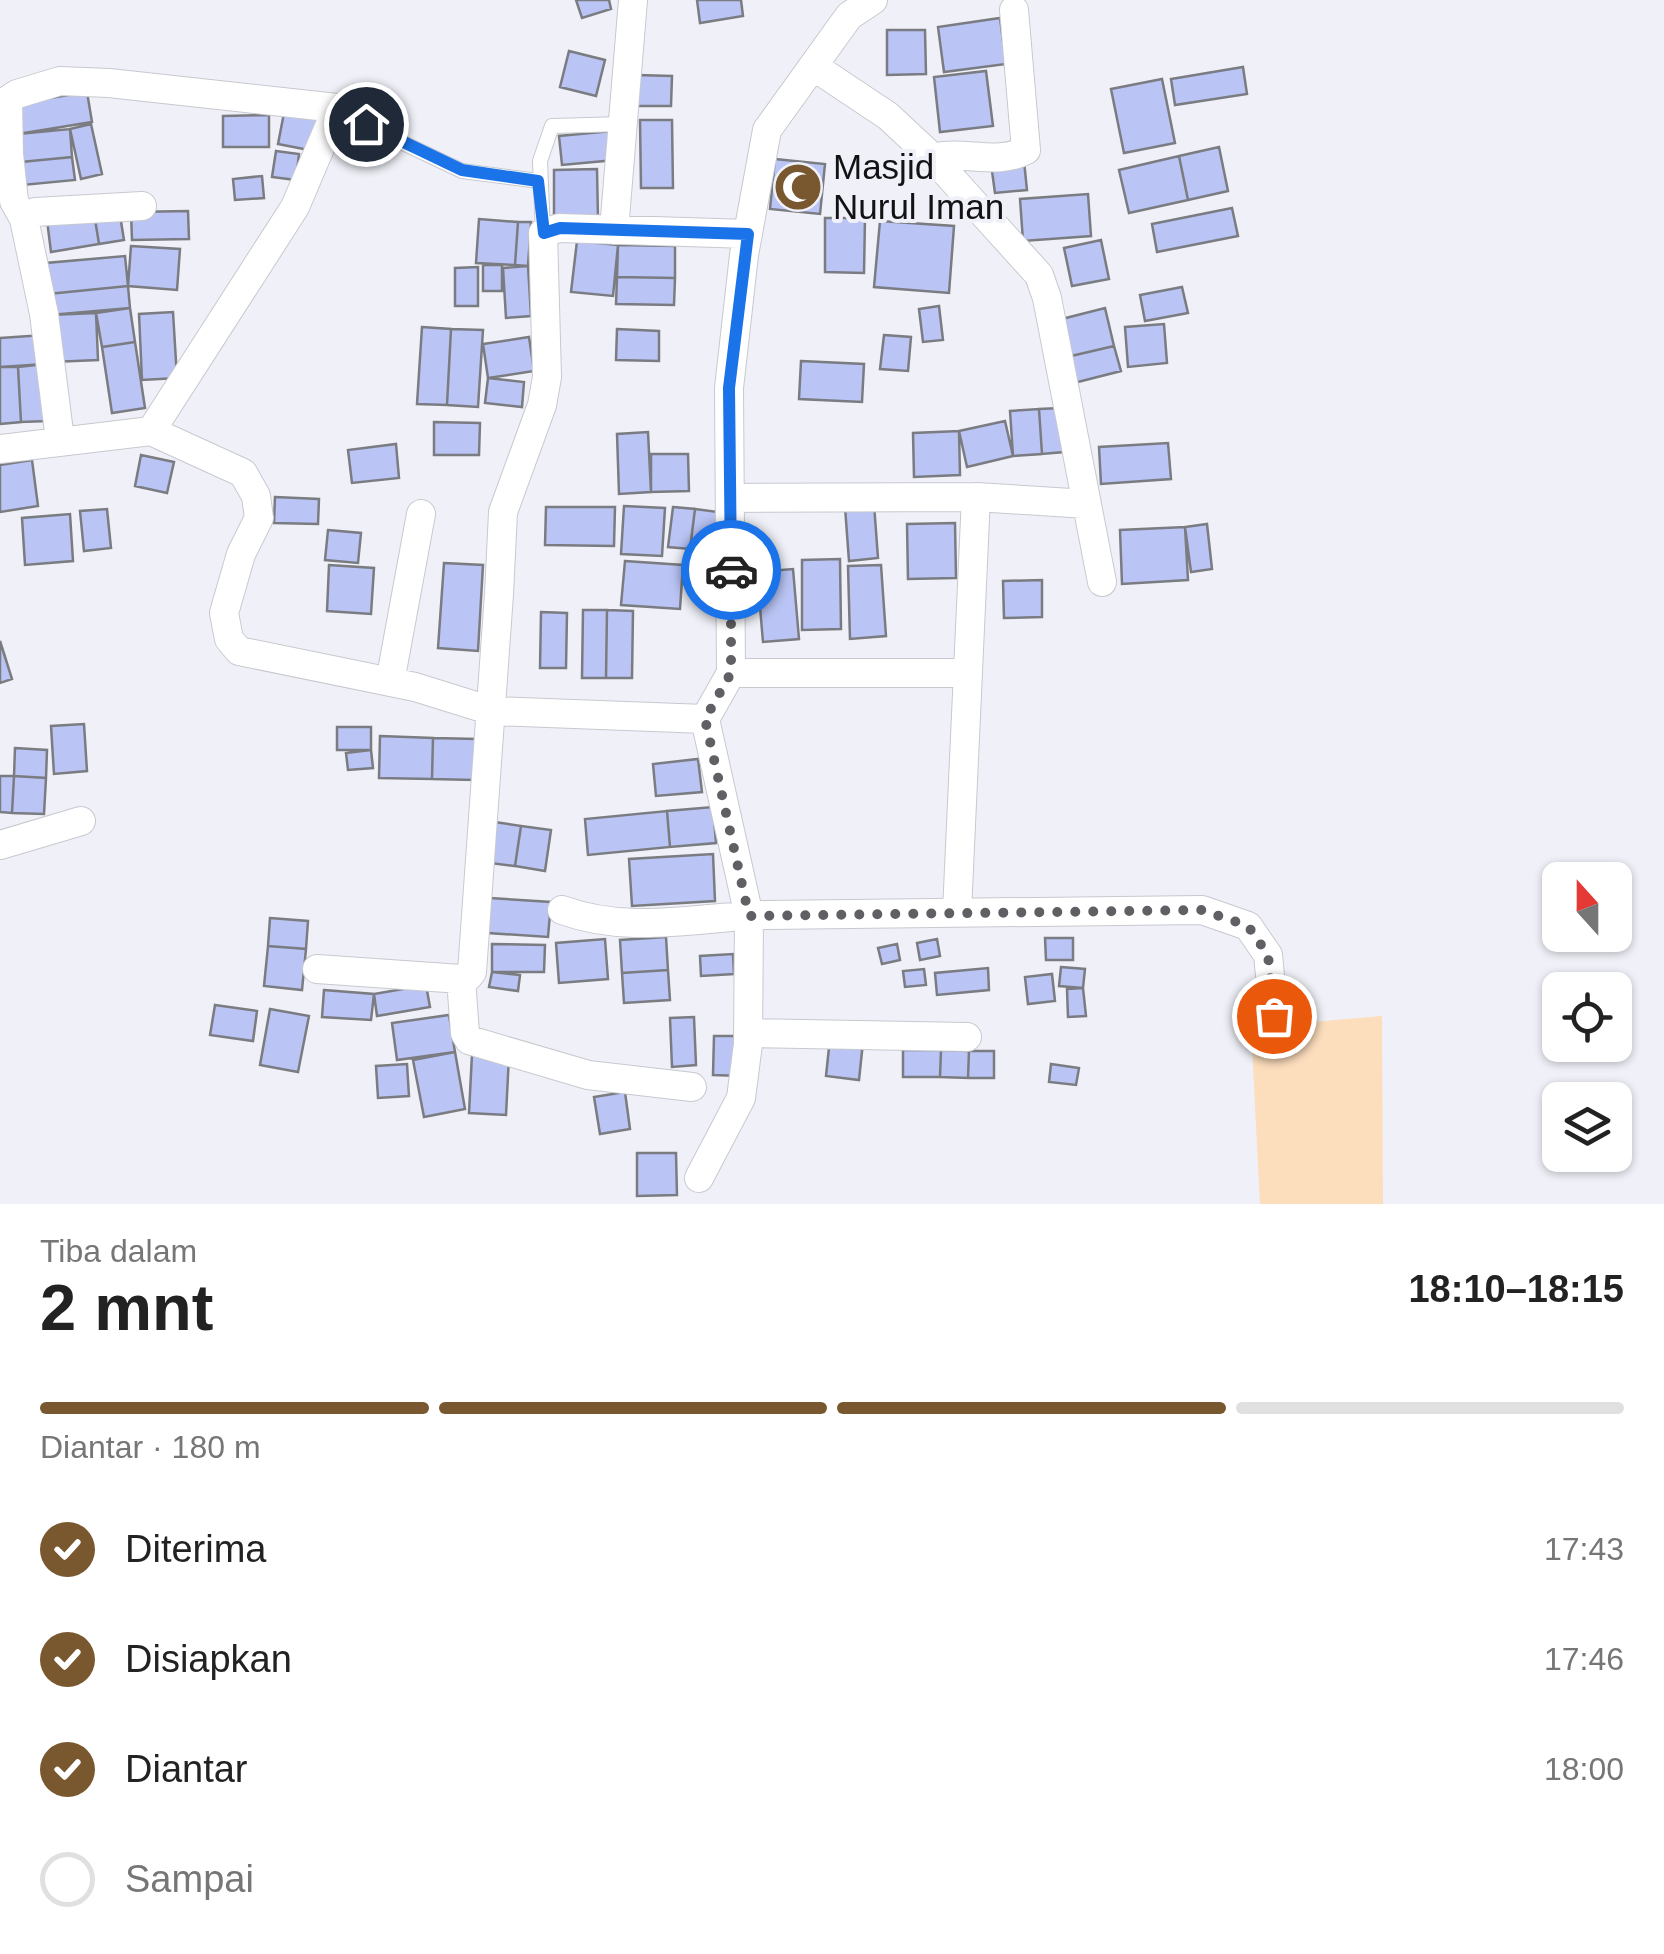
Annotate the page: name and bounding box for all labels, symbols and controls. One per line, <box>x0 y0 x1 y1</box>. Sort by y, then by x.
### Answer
pin <box>324 82 409 167</box>
icon: home <box>339 97 394 152</box>
place label: Masjid Nurul Iman <box>833 147 1004 226</box>
mosque icon: Masjid Nurul Iman <box>772 161 824 213</box>
courier <box>681 520 781 620</box>
icon: car <box>704 543 759 598</box>
north arrow <box>1542 862 1632 952</box>
map controls <box>1542 862 1632 1172</box>
button: locate <box>1542 972 1632 1062</box>
pin <box>1232 974 1317 1059</box>
icon: bag <box>1247 989 1302 1044</box>
button: layers <box>1542 1082 1632 1172</box>
text: Tiba dalam <box>40 1233 197 1269</box>
text: 18:10–18:15 <box>1408 1268 1624 1310</box>
text: 2 mnt <box>40 1271 213 1344</box>
text: Diantar · 180 m <box>40 1429 261 1465</box>
icon: check <box>40 1522 95 1577</box>
text: Diterima <box>125 1528 266 1570</box>
text: 17:43 <box>1544 1531 1624 1567</box>
icon: check <box>40 1632 95 1687</box>
text: Disiapkan <box>125 1638 292 1680</box>
text: 17:46 <box>1544 1641 1624 1677</box>
icon: check <box>40 1742 95 1797</box>
text: Diantar <box>125 1748 248 1790</box>
text: 18:00 <box>1544 1751 1624 1787</box>
text: Sampai <box>125 1858 254 1900</box>

